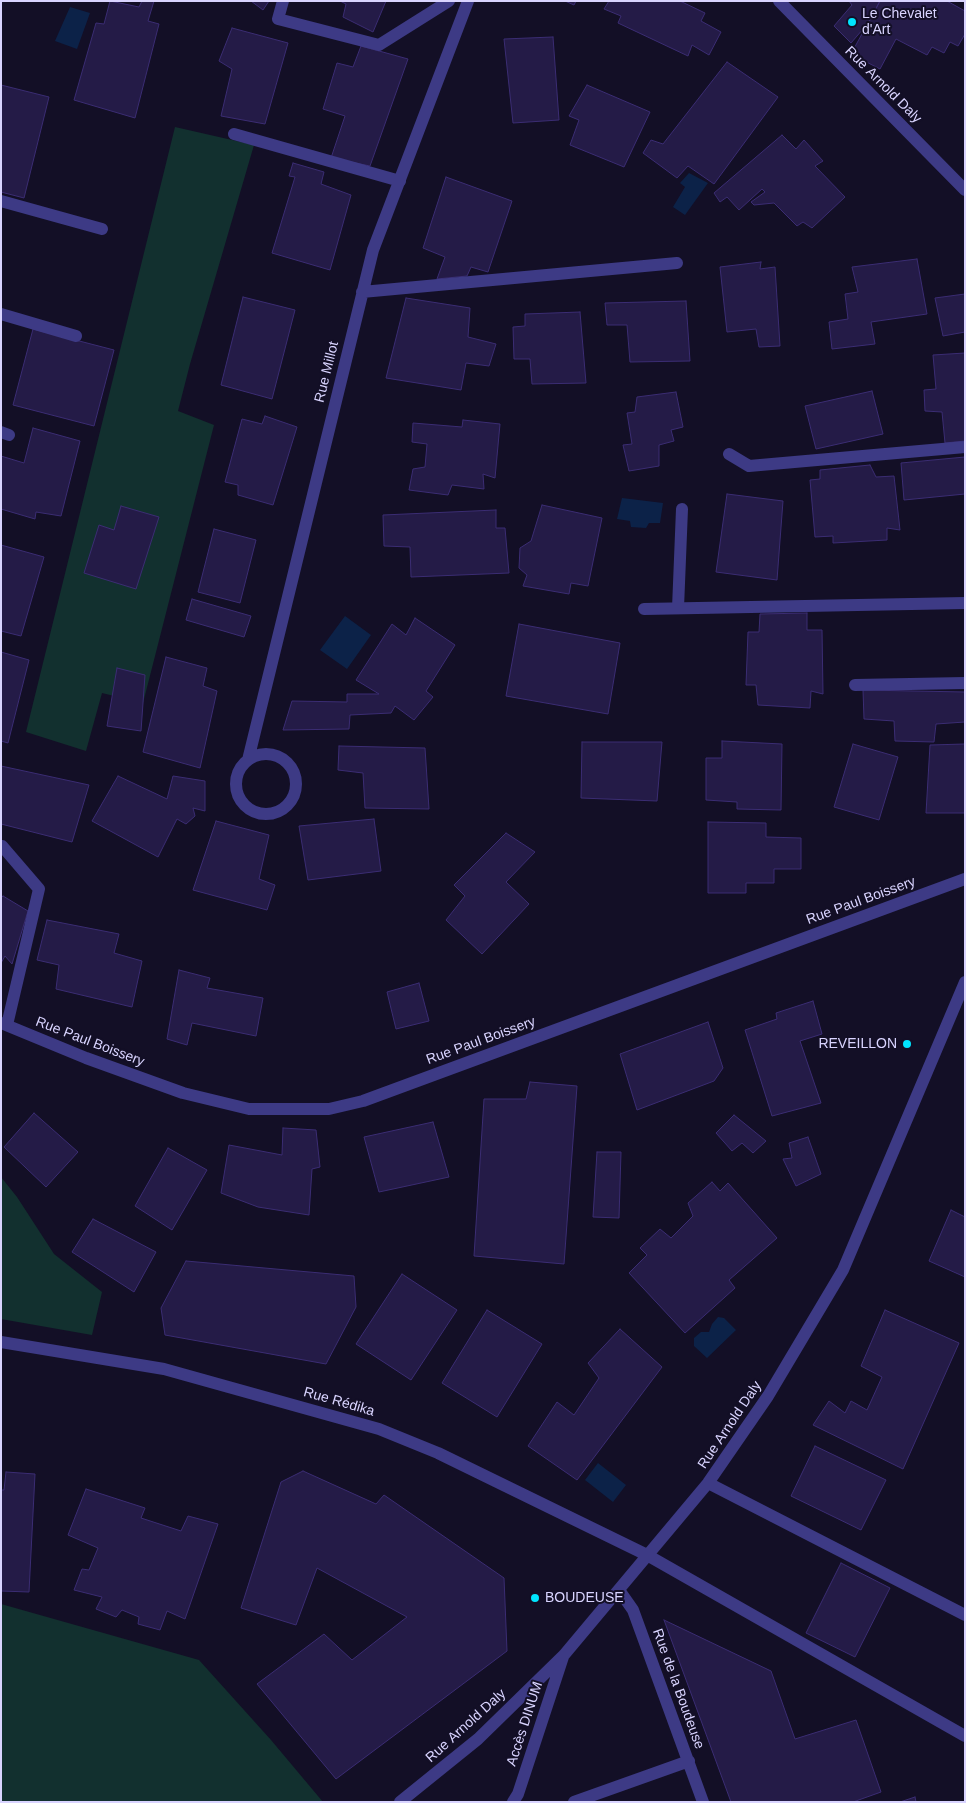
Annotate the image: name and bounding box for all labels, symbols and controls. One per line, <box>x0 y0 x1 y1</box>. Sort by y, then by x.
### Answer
place label: Le Chevalet d'Art <box>862 6 937 38</box>
marker: Le Chevalet d'Art <box>846 16 858 28</box>
street label: Rue Arnold Daly <box>841 43 925 127</box>
street label: Rue Millot <box>311 340 343 404</box>
street label: Rue Paul Boissery <box>804 873 918 929</box>
street label: Rue Paul Boissery <box>424 1013 538 1069</box>
street label: Rue Paul Boissery <box>33 1014 147 1070</box>
place label: REVEILLON <box>818 1036 897 1052</box>
marker: REVEILLON <box>901 1038 913 1050</box>
street label: Rue Arnold Daly <box>695 1378 765 1472</box>
street label: Rue Rédika <box>302 1384 376 1420</box>
place label: BOUDEUSE <box>545 1590 624 1606</box>
marker: BOUDEUSE <box>529 1592 541 1604</box>
street label: Rue de la Boudeuse <box>648 1627 708 1751</box>
street label: Accès DINUM <box>503 1680 547 1768</box>
street label: Rue Arnold Daly <box>423 1686 509 1766</box>

